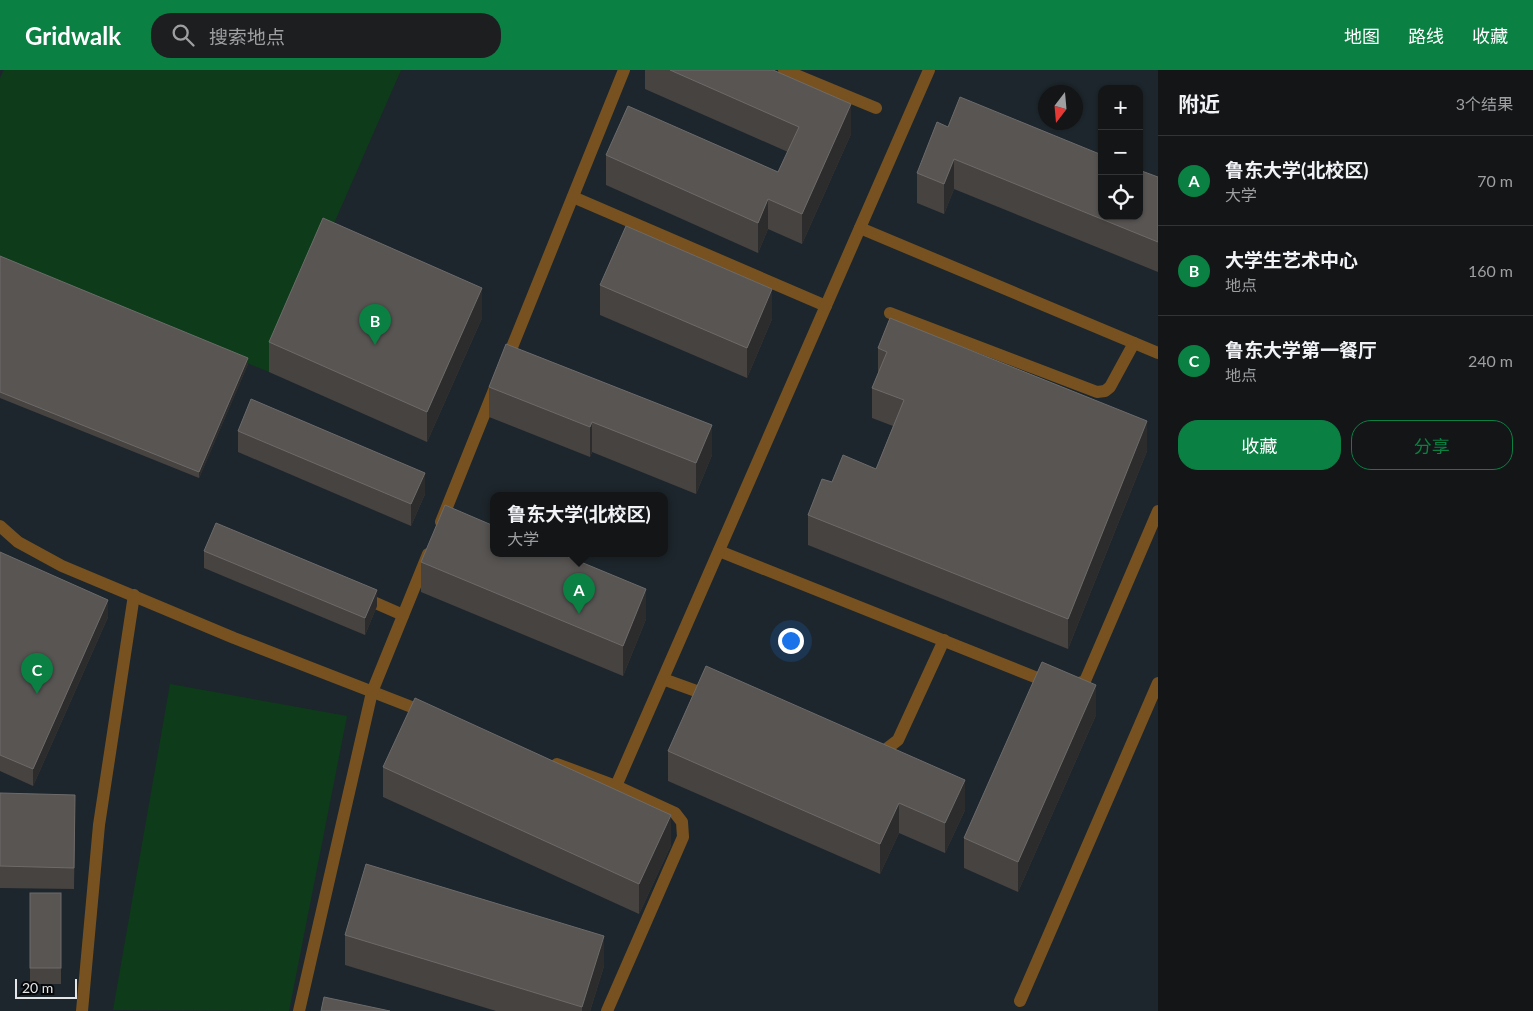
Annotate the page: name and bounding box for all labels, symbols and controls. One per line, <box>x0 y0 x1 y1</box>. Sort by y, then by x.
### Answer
search box <box>151 13 501 58</box>
text: Gridwalk <box>25 21 121 50</box>
icon: search <box>169 21 197 49</box>
text: 搜索地点 <box>209 25 285 48</box>
text: 地图 <box>1344 25 1380 47</box>
text: 路线 <box>1408 25 1444 47</box>
text: 收藏 <box>1472 25 1508 47</box>
north arrow <box>1038 85 1083 130</box>
map controls <box>1098 85 1143 220</box>
button: + <box>1098 85 1143 130</box>
text: 附近 <box>1178 91 1220 116</box>
text: 3个结果 <box>1456 94 1513 113</box>
button: − <box>1098 130 1143 175</box>
text: 鲁东大学(北校区) <box>1225 158 1368 181</box>
text: A <box>1188 171 1200 190</box>
text: 70 m <box>1477 171 1513 190</box>
button: locate <box>1098 175 1143 220</box>
text: 大学 <box>1225 185 1257 204</box>
text: 大学生艺术中心 <box>1225 248 1358 271</box>
text: B <box>1189 261 1199 280</box>
text: 160 m <box>1468 261 1513 280</box>
text: 地点 <box>1225 275 1257 294</box>
pin: B <box>359 304 391 345</box>
text: 鲁东大学第一餐厅 <box>1225 338 1377 361</box>
text: C <box>1189 351 1199 370</box>
text: 240 m <box>1468 351 1513 370</box>
text: 地点 <box>1225 365 1257 384</box>
button: 收藏 <box>1178 420 1341 470</box>
button: 分享 <box>1351 420 1513 470</box>
popup <box>490 492 668 557</box>
text: 鲁东大学(北校区) <box>507 502 651 525</box>
text: 大学 <box>507 529 539 548</box>
pin: A <box>563 573 595 614</box>
your location <box>778 628 804 654</box>
pin: C <box>21 653 53 694</box>
scale bar <box>15 976 78 999</box>
text: 20 m <box>22 979 53 996</box>

